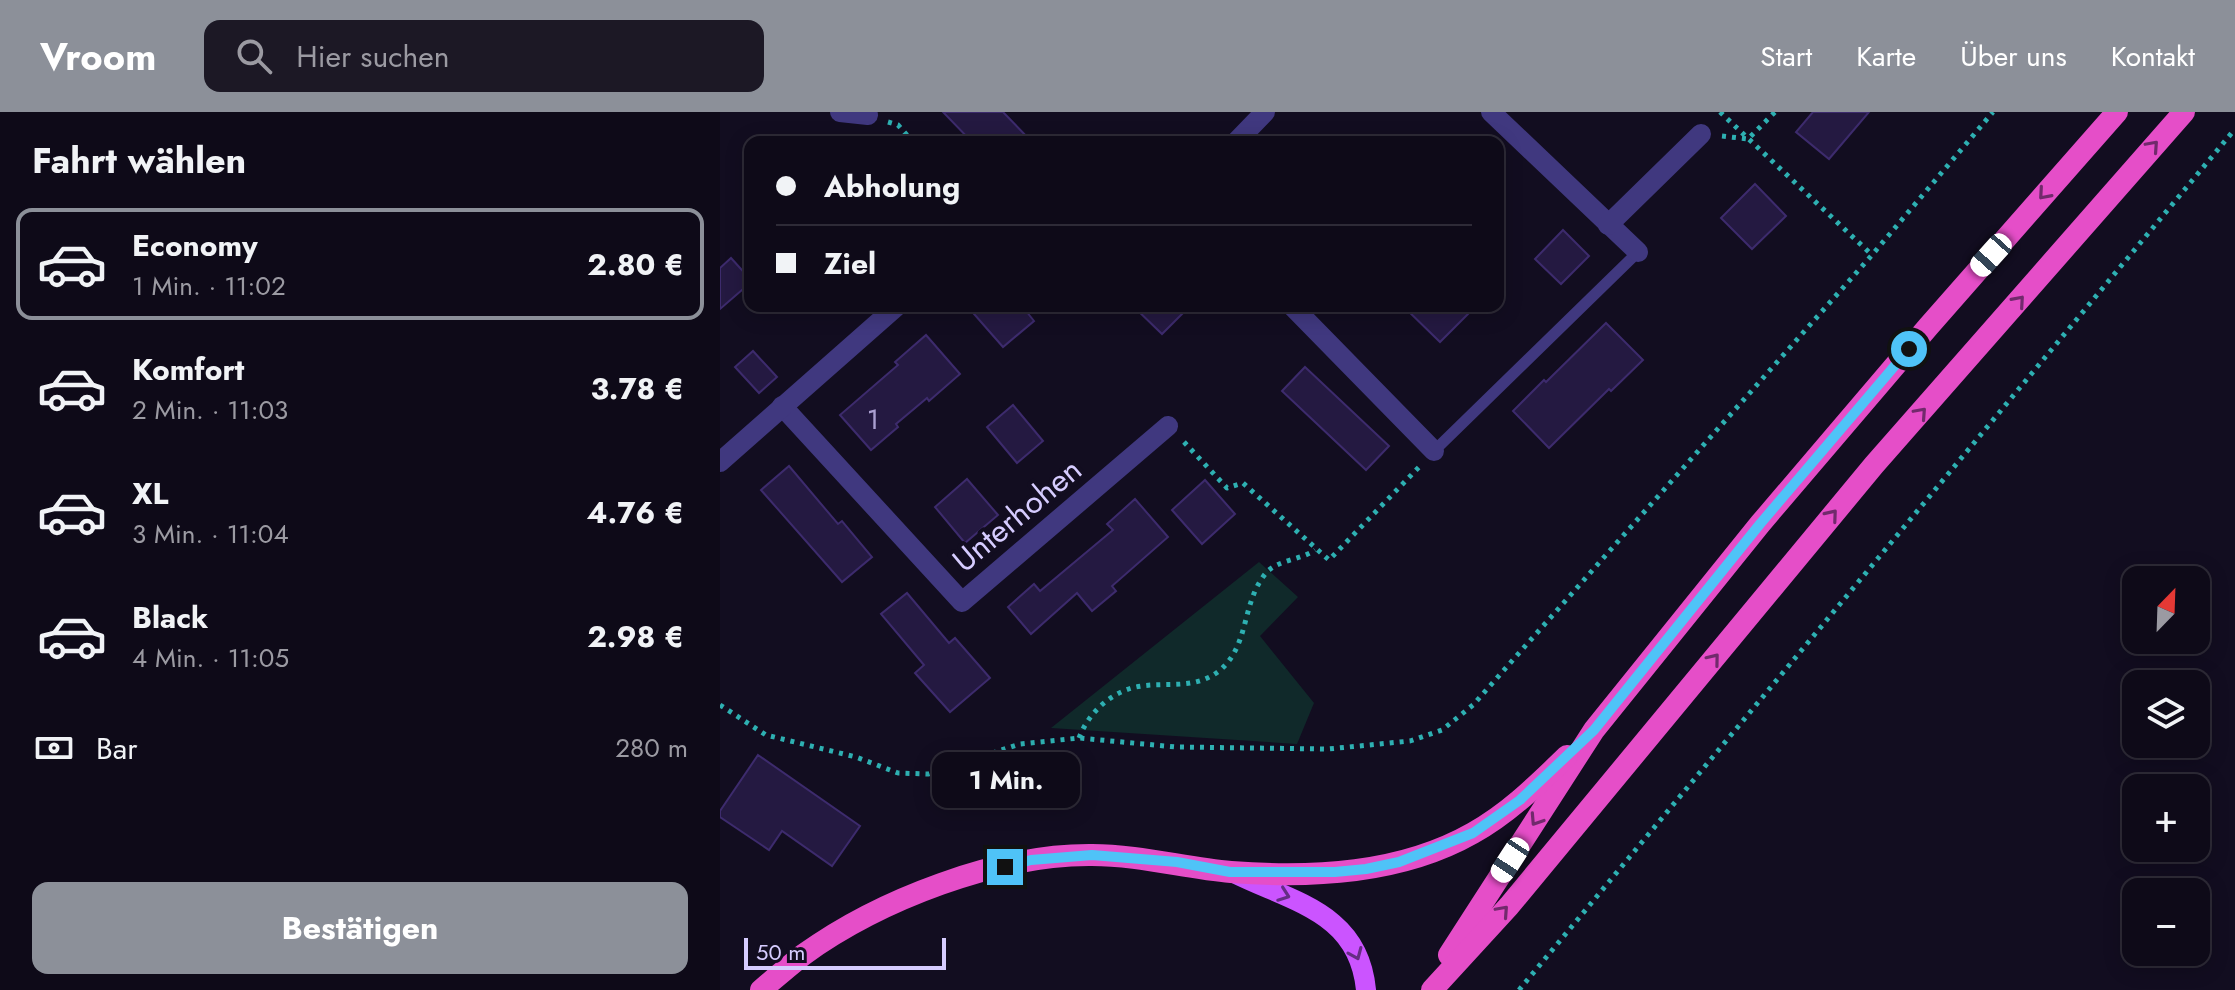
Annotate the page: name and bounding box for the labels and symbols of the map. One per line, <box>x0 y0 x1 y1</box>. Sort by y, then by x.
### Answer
one-way arrow <box>2144 140 2158 155</box>
one-way arrow <box>2040 185 2054 200</box>
car <box>1966 229 2016 281</box>
one-way arrow <box>2009 295 2024 310</box>
route start <box>1891 331 1927 367</box>
house number: 1 <box>867 399 879 440</box>
one-way arrow <box>1911 407 1926 422</box>
street label: Unterhohen <box>942 447 1092 583</box>
one-way arrow <box>1822 509 1837 524</box>
north arrow <box>2122 566 2210 654</box>
one-way arrow <box>1704 653 1719 668</box>
callout: 1 Min. <box>931 751 1079 807</box>
one-way arrow <box>1531 811 1546 825</box>
car <box>1487 833 1533 887</box>
route end <box>987 849 1023 885</box>
one-way arrow <box>1276 886 1290 902</box>
one-way arrow <box>1494 906 1508 921</box>
scale bar <box>744 934 946 970</box>
one-way arrow <box>1347 946 1363 961</box>

